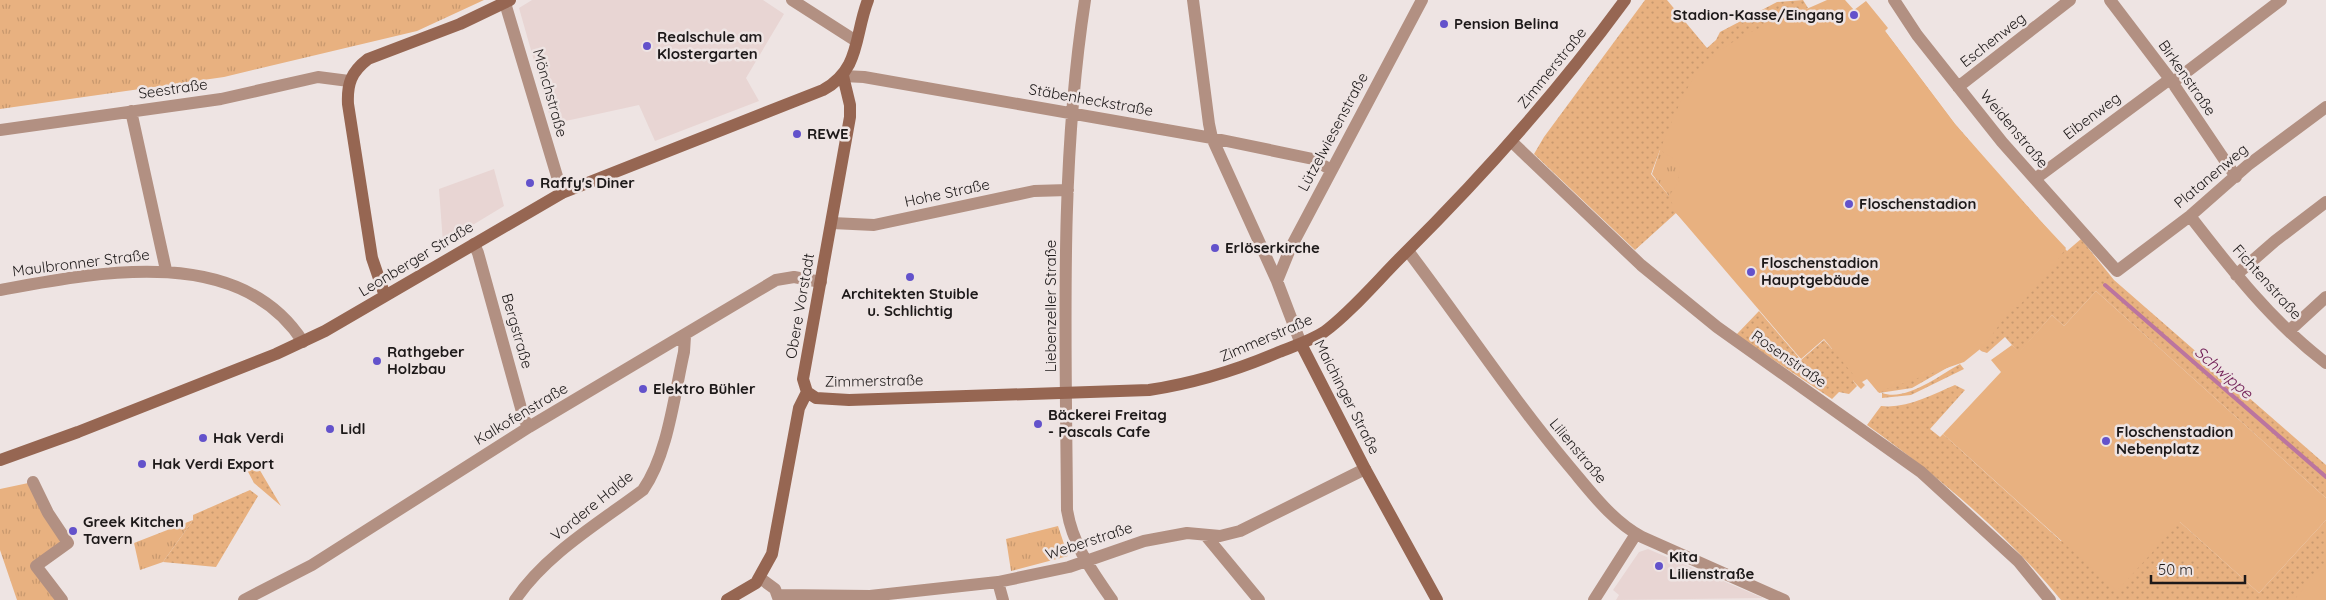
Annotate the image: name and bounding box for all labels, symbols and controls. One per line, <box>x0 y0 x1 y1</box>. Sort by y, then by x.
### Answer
place label: Stadion-Kasse/Eingang <box>1673 5 1844 24</box>
street label: Eschenweg <box>1956 8 2029 71</box>
marker: Stadion-Kasse/Eingang <box>1848 9 1860 21</box>
place label: Pension Belina <box>1454 14 1559 33</box>
marker: Pension Belina <box>1438 18 1450 30</box>
street label: Zimmerstraße <box>1513 23 1590 112</box>
place label: Realschule am Klostergarten <box>657 27 762 63</box>
street label: Birkenstraße <box>2154 36 2220 119</box>
marker: Realschule am Klostergarten <box>641 40 653 52</box>
street label: Mönchstraße <box>529 47 572 139</box>
street label: Lützelwiesenstraße <box>1293 69 1372 194</box>
street label: Seestraße <box>137 74 209 103</box>
street label: Stäbenheckstraße <box>1027 79 1155 120</box>
street label: Weidenstraße <box>1976 86 2053 172</box>
street label: Eibenweg <box>2059 88 2124 143</box>
place label: REWE <box>807 124 849 143</box>
marker: REWE <box>791 128 803 140</box>
street label: Platanenweg <box>2170 139 2251 212</box>
place label: Raffy's Diner <box>540 173 635 192</box>
street label: Hohe Straße <box>903 174 991 211</box>
marker: Raffy's Diner <box>524 177 536 189</box>
place label: Floschenstadion <box>1859 194 1976 213</box>
marker: Floschenstadion <box>1843 198 1855 210</box>
street label: Leonberger Straße <box>355 217 477 300</box>
place label: Erlöserkirche <box>1225 238 1320 257</box>
street label: Liebenzeller Straße <box>1041 240 1060 372</box>
street label: Fichtenstraße <box>2229 240 2306 323</box>
marker: Erlöserkirche <box>1209 242 1221 254</box>
street label: Maulbronner Straße <box>11 245 151 280</box>
street label: Obere Vorstadt <box>781 252 818 360</box>
place label: Floschenstadion Hauptgebäude <box>1761 253 1878 289</box>
marker: Floschenstadion Hauptgebäude <box>1745 266 1757 278</box>
marker: Architekten Stuible u. Schlichtig <box>904 271 916 283</box>
place label: Architekten Stuible u. Schlichtig <box>842 284 979 320</box>
street label: Bergstraße <box>498 291 537 371</box>
street label: Zimmerstraße <box>1217 309 1315 366</box>
street label: Rosenstraße <box>1748 326 1831 391</box>
street label: Maichinger Straße <box>1310 336 1385 457</box>
water label: Schwippe <box>2191 341 2258 403</box>
place label: Rathgeber Holzbau <box>387 342 465 378</box>
marker: Rathgeber Holzbau <box>371 355 383 367</box>
street label: Zimmerstraße <box>824 370 924 391</box>
street label: Kalkofenstraße <box>471 378 571 449</box>
place label: Elektro Bühler <box>653 379 756 398</box>
marker: Elektro Bühler <box>637 383 649 395</box>
place label: Bäckerei Freitag - Pascals Cafe <box>1048 405 1167 441</box>
street label: Lilienstraße <box>1546 414 1611 487</box>
marker: Bäckerei Freitag - Pascals Cafe <box>1032 418 1044 430</box>
place label: Lidl <box>340 419 365 438</box>
place label: Floschenstadion Nebenplatz <box>2116 422 2233 458</box>
marker: Lidl <box>324 423 336 435</box>
place label: Hak Verdi <box>213 428 284 447</box>
marker: Hak Verdi <box>197 432 209 444</box>
marker: Floschenstadion Nebenplatz <box>2100 435 2112 447</box>
place label: Hak Verdi Export <box>152 454 274 473</box>
marker: Hak Verdi Export <box>136 458 148 470</box>
street label: Vordere Halde <box>547 467 637 545</box>
place label: Greek Kitchen Tavern <box>83 512 184 548</box>
street label: Weberstraße <box>1043 518 1135 564</box>
marker: Greek Kitchen Tavern <box>67 525 79 537</box>
place label: Kita Lilienstraße <box>1669 547 1754 583</box>
scale bar <box>2151 552 2245 584</box>
marker: Kita Lilienstraße <box>1653 560 1665 572</box>
text: 50 m <box>2158 560 2193 579</box>

